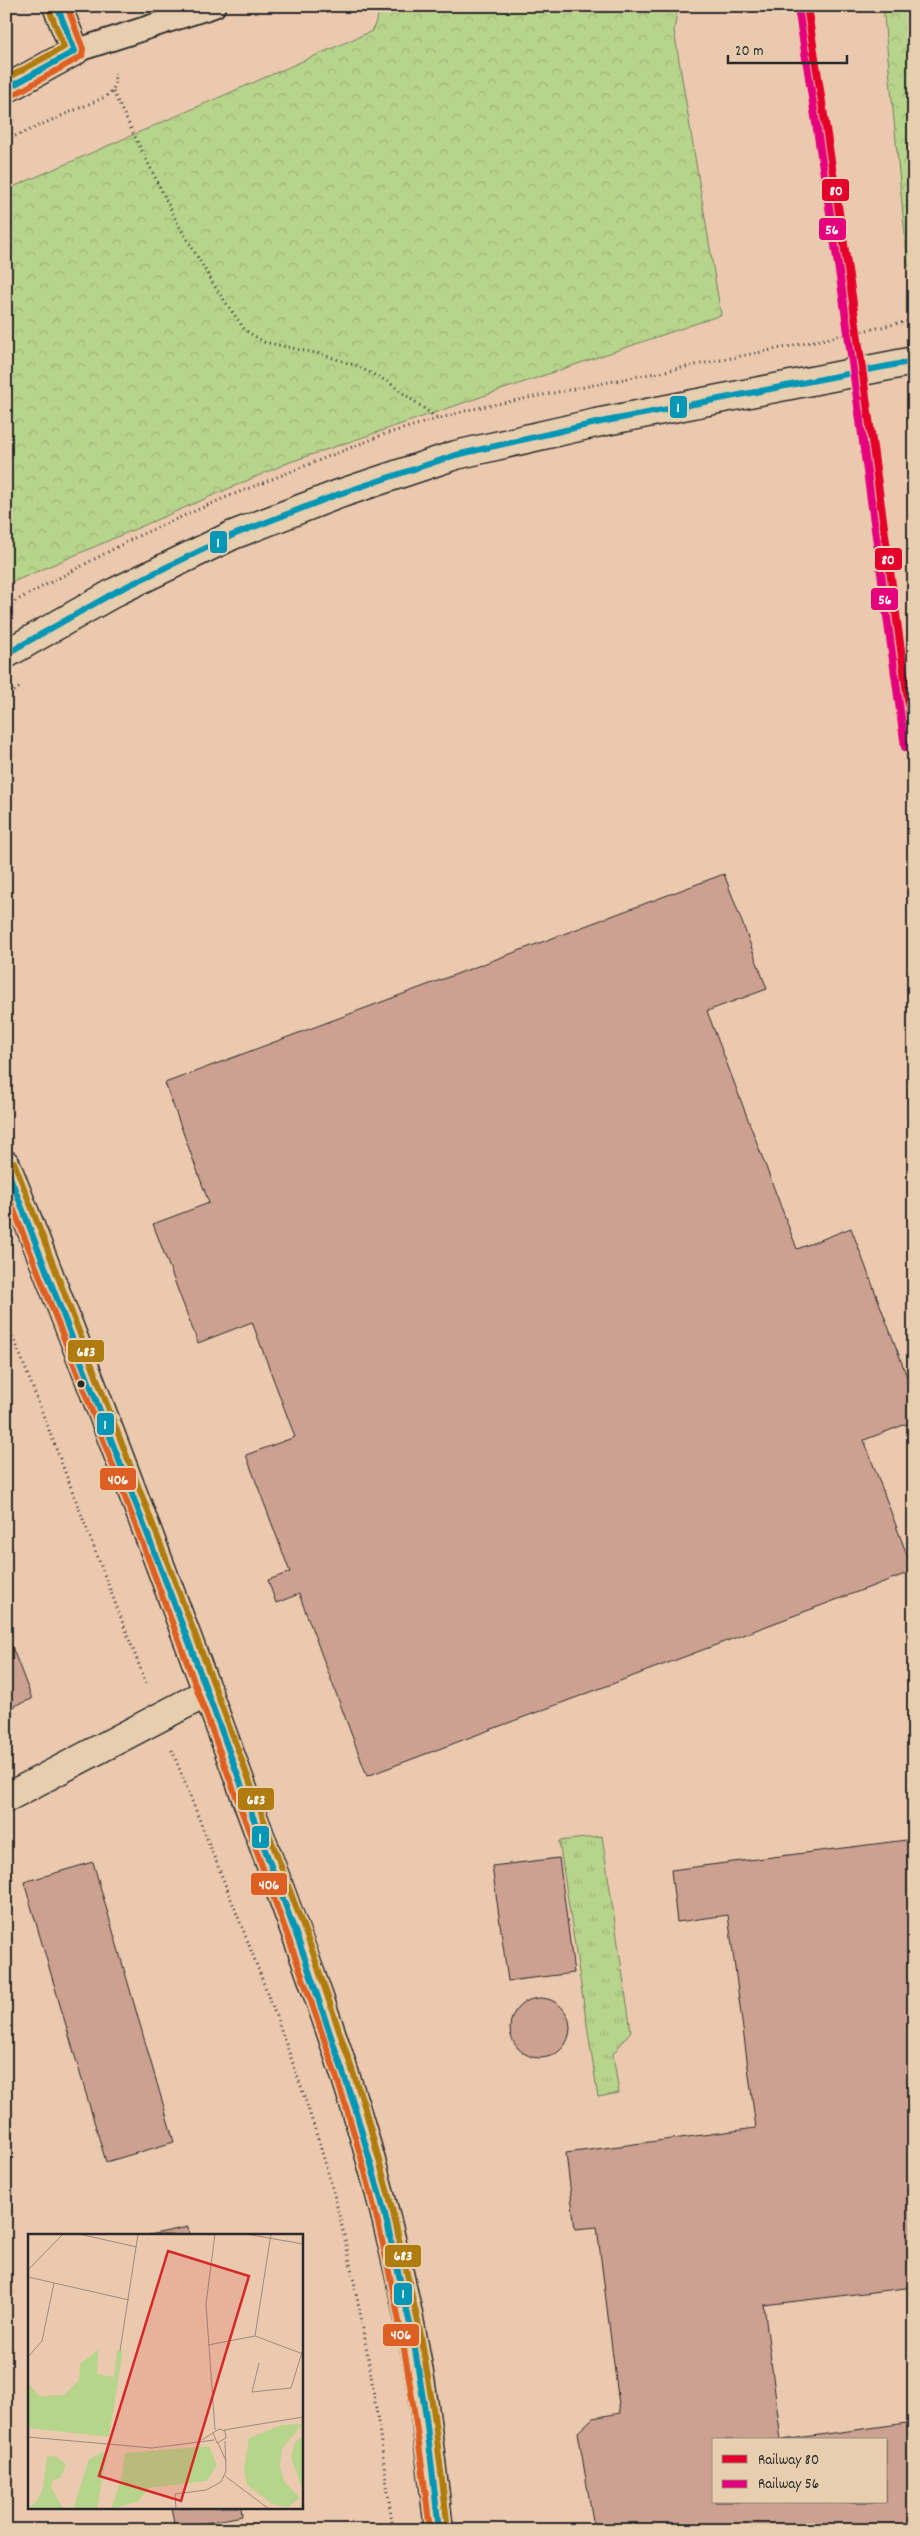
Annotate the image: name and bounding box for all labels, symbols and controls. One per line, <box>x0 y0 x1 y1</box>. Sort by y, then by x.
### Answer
scale bar <box>728 32 846 64</box>
text: 20 m <box>735 41 763 63</box>
line badge: 80 <box>821 178 850 202</box>
text: 80 <box>829 182 843 202</box>
line badge: 56 <box>818 217 847 241</box>
text: 56 <box>825 221 839 241</box>
line badge: 1 <box>669 395 688 419</box>
text: 1 <box>676 399 680 419</box>
line badge: 1 <box>209 530 228 554</box>
text: 1 <box>216 534 220 554</box>
line badge: 80 <box>874 547 903 571</box>
text: 80 <box>881 551 895 571</box>
line badge: 56 <box>870 587 899 611</box>
text: 56 <box>878 591 892 611</box>
line badge: 683 <box>67 1339 105 1363</box>
text: 683 <box>77 1343 95 1363</box>
unlabelled marker <box>76 1379 86 1389</box>
line badge: 1 <box>96 1412 115 1436</box>
text: 1 <box>103 1416 107 1436</box>
line badge: 406 <box>99 1467 137 1491</box>
text: 406 <box>108 1471 128 1491</box>
line badge: 683 <box>237 1787 275 1811</box>
text: 683 <box>247 1791 265 1811</box>
line badge: 1 <box>251 1825 270 1849</box>
text: 1 <box>258 1829 262 1849</box>
line badge: 406 <box>250 1872 288 1896</box>
text: 406 <box>259 1876 279 1896</box>
inset map <box>28 2234 302 2508</box>
line badge: 683 <box>384 2244 422 2268</box>
text: 683 <box>394 2247 412 2267</box>
line badge: 1 <box>393 2282 413 2306</box>
text: 1 <box>401 2285 405 2305</box>
line badge: 406 <box>382 2323 420 2347</box>
text: 406 <box>391 2326 411 2346</box>
legend <box>712 2438 888 2504</box>
text: Railway 80 <box>758 2450 819 2472</box>
text: Railway 56 <box>758 2474 819 2496</box>

